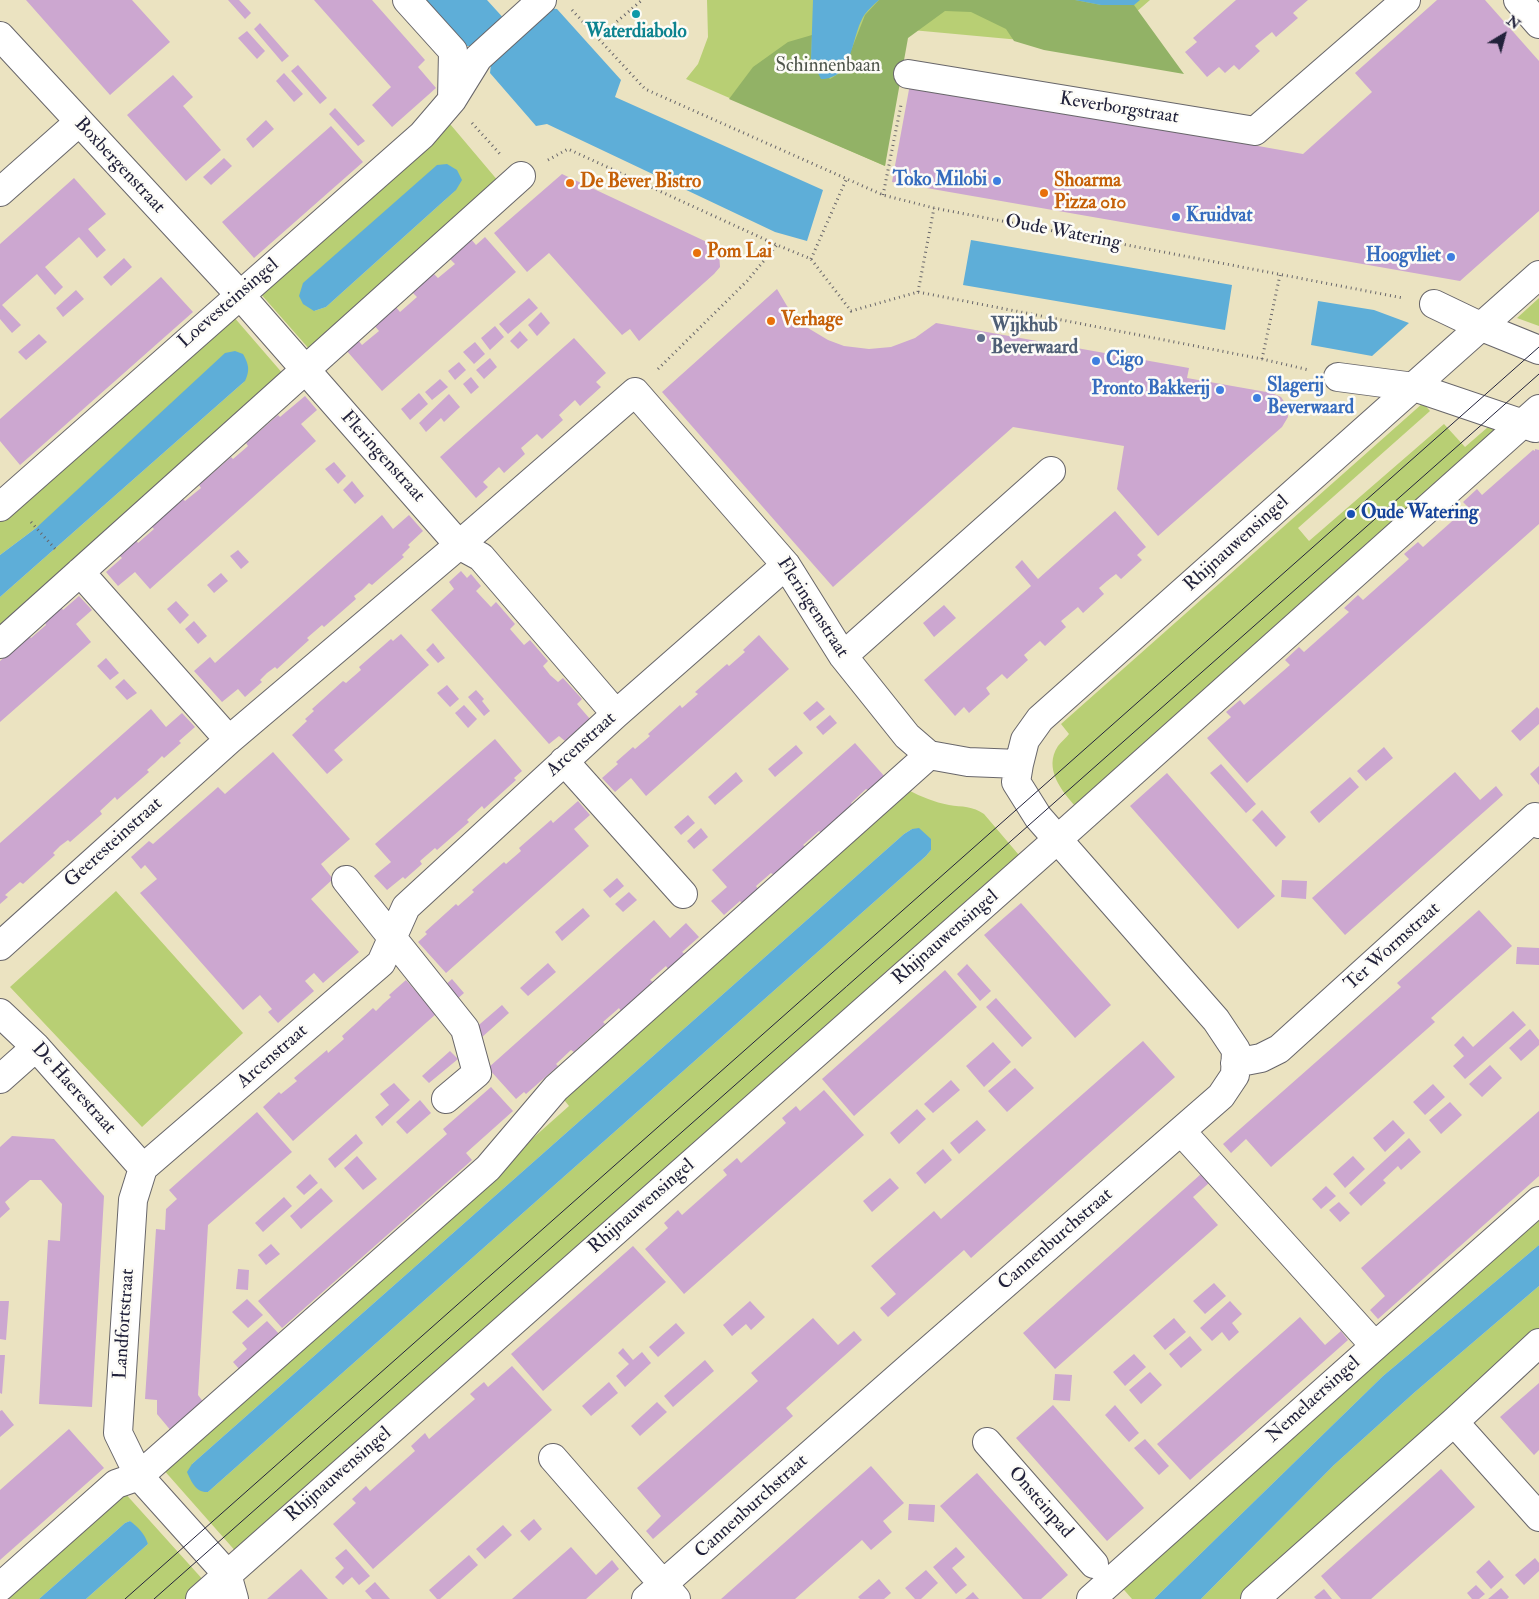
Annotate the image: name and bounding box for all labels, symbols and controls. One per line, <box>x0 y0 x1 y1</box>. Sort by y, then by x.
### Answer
marker: Waterdiabolo <box>630 8 642 20</box>
north arrow <box>1479 10 1529 60</box>
text: N <box>1503 12 1523 33</box>
place label: Waterdiabolo <box>585 22 687 44</box>
park label: Schinnenbaan <box>775 56 881 78</box>
street label: Keverborgstraat <box>1058 88 1180 130</box>
street label: Boxbergenstraat <box>69 113 169 219</box>
place label: Toko Milobi <box>893 170 987 192</box>
place label: Shoarma Pizza 010 <box>1054 171 1126 215</box>
place label: De Bever Bistro <box>580 172 701 194</box>
marker: Toko Milobi <box>991 175 1003 187</box>
marker: De Bever Bistro <box>564 177 576 189</box>
marker: Shoarma Pizza 010 <box>1038 187 1050 199</box>
place label: Kruidvat <box>1186 206 1253 228</box>
street label: Oude Watering <box>1003 211 1123 255</box>
marker: Kruidvat <box>1170 211 1182 223</box>
place label: Pom Lai <box>707 242 772 264</box>
place label: Hoogvliet <box>1366 246 1441 268</box>
marker: Pom Lai <box>691 247 703 259</box>
marker: Hoogvliet <box>1445 251 1457 263</box>
street label: Loevesteinsingel <box>174 254 284 354</box>
place label: Verhage <box>781 310 843 332</box>
marker: Verhage <box>765 315 777 327</box>
place label: Wijkhub Beverwaard <box>991 316 1078 360</box>
marker: Wijkhub Beverwaard <box>975 332 987 344</box>
place label: Cigo <box>1106 350 1143 372</box>
marker: Cigo <box>1090 355 1102 367</box>
place label: Slagerij Beverwaard <box>1267 376 1354 420</box>
place label: Pronto Bakkerij <box>1091 379 1210 401</box>
marker: Pronto Bakkerij <box>1214 384 1226 396</box>
marker: Slagerij Beverwaard <box>1251 392 1263 404</box>
street label: Fleringenstraat <box>335 407 429 507</box>
street label: Rhijnauwensingel <box>1180 491 1294 597</box>
place label: Oude Watering <box>1361 503 1478 525</box>
marker: Oude Watering <box>1345 508 1357 520</box>
street label: Fleringenstraat <box>771 553 853 663</box>
street label: Arcenstraat <box>542 708 622 782</box>
street label: Geeresteinstraat <box>60 793 168 893</box>
street label: Rhijnauwensingel <box>888 886 1004 990</box>
street label: Ter Wormstraat <box>1340 898 1446 996</box>
street label: Arcenstraat <box>233 1020 313 1094</box>
street label: De Haerestraat <box>26 1039 120 1139</box>
street label: Rhijnauwensingel <box>584 1155 700 1259</box>
street label: Cannenburchstraat <box>994 1184 1118 1296</box>
street label: Landfortstraat <box>110 1268 140 1380</box>
street label: Nemelaersingel <box>1262 1352 1366 1448</box>
street label: Rhijnauwensingel <box>281 1423 397 1527</box>
street label: Cannenburchstraat <box>691 1450 813 1564</box>
street label: Onsteinpad <box>1003 1463 1077 1543</box>

